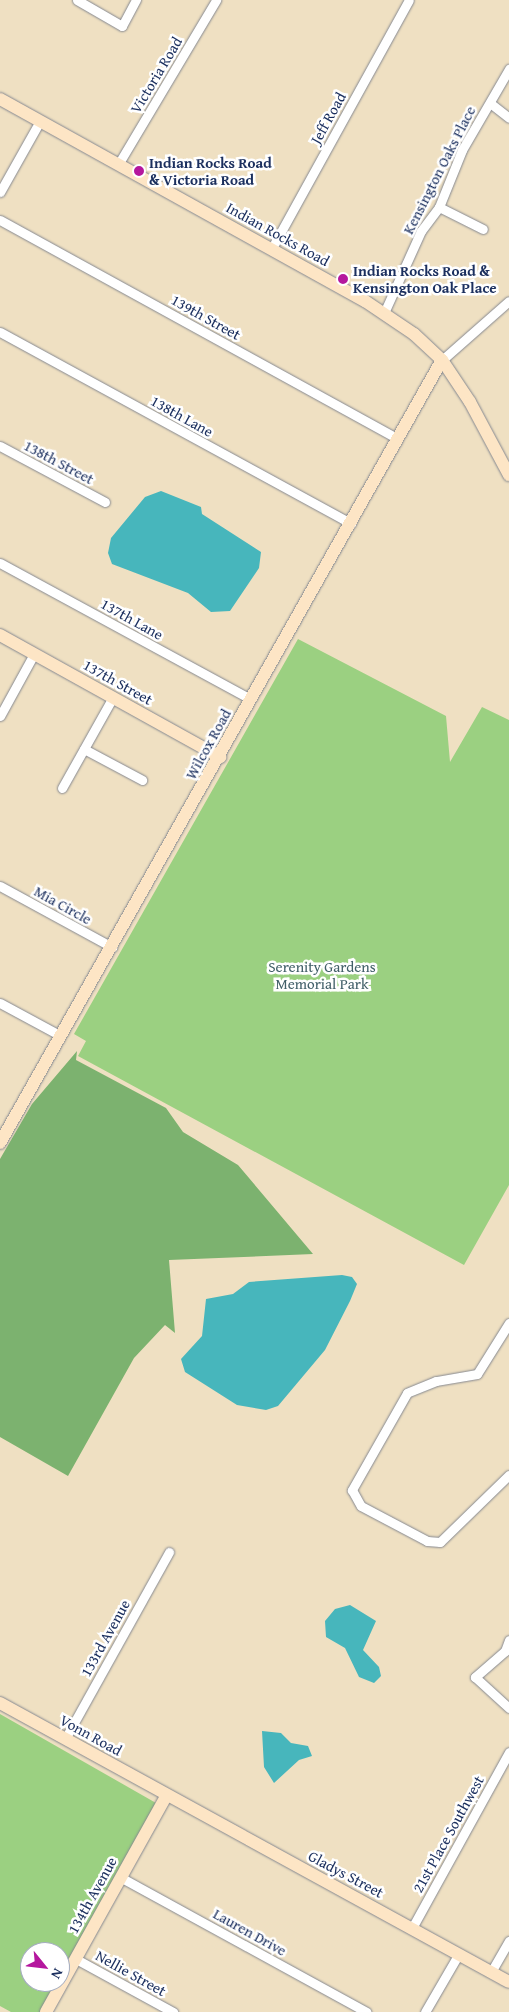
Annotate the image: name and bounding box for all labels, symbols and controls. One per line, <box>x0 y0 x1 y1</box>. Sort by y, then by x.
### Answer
street label: Victoria Road <box>126 34 186 116</box>
street label: Jeff Road <box>307 89 349 147</box>
street label: Kensington Oaks Place <box>399 103 479 237</box>
place label: Indian Rocks Road & Victoria Road <box>149 153 272 188</box>
marker: Indian Rocks Road & Victoria Road <box>133 165 145 177</box>
street label: Indian Rocks Road <box>223 198 333 270</box>
place label: Indian Rocks Road & Kensington Oak Place <box>353 261 497 296</box>
marker: Indian Rocks Road & Kensington Oak Place <box>337 273 349 285</box>
street label: 139th Street <box>168 291 244 343</box>
street label: 138th Lane <box>148 392 216 440</box>
street label: 138th Street <box>21 436 97 488</box>
street label: 137th Lane <box>98 595 166 643</box>
street label: 137th Street <box>80 656 156 708</box>
street label: Wilcox Road <box>181 706 235 782</box>
street label: Mia Circle <box>31 882 95 928</box>
park label: Serenity Gardens Memorial Park <box>268 957 376 992</box>
street label: 133rd Avenue <box>76 1596 134 1680</box>
street label: Vonn Road <box>57 1711 125 1759</box>
street label: 21st Place Southwest <box>408 1772 488 1896</box>
street label: Gladys Street <box>305 1847 387 1901</box>
street label: 134th Avenue <box>64 1854 120 1936</box>
street label: Lauren Drive <box>210 1905 290 1959</box>
north arrow <box>20 1942 70 1992</box>
street label: Nellie Street <box>93 1946 169 2000</box>
text: N <box>46 1965 68 1983</box>

